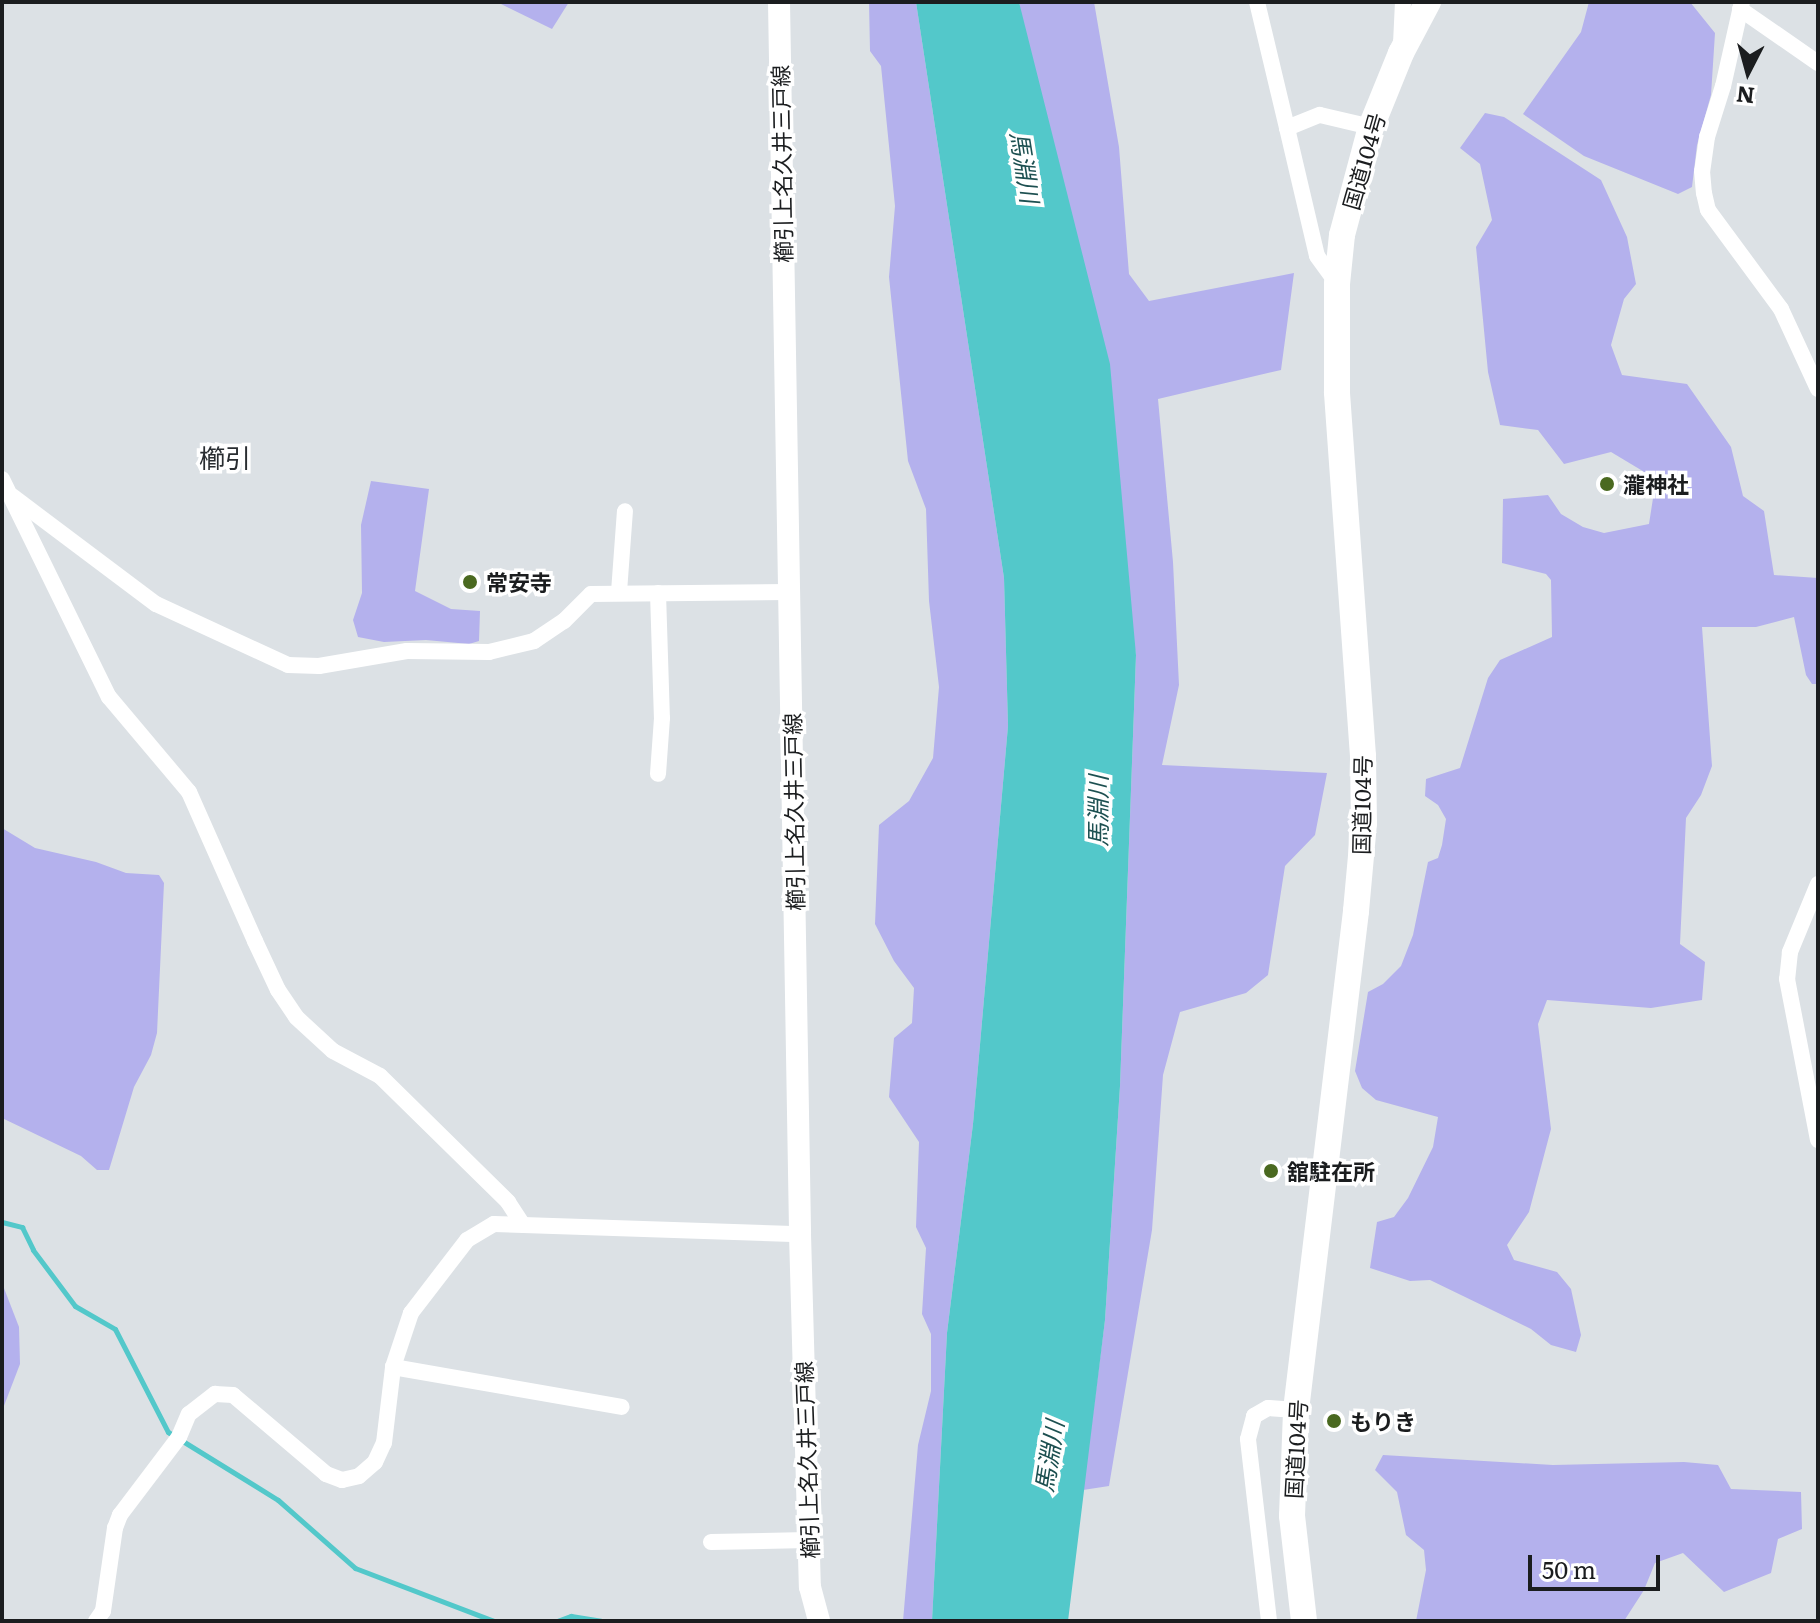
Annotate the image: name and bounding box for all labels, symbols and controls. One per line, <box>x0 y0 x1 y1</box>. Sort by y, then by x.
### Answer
north arrow <box>1708 32 1788 112</box>
street label: 櫛引上名久井三戸線 <box>766 65 796 263</box>
text: N <box>1735 79 1756 114</box>
street label: 国道104号 <box>1337 109 1389 213</box>
water label: 馬淵川 <box>1006 129 1046 205</box>
district label: 櫛引 <box>199 441 251 473</box>
place label: 瀧神社 <box>1623 471 1689 497</box>
marker: 瀧神社 <box>1598 475 1616 493</box>
place label: 常安寺 <box>486 569 552 595</box>
marker: 常安寺 <box>461 573 479 591</box>
street label: 櫛引上名久井三戸線 <box>778 713 808 911</box>
street label: 国道104号 <box>1347 755 1375 855</box>
water label: 馬淵川 <box>1083 775 1111 847</box>
place label: 舘駐在所 <box>1287 1158 1375 1184</box>
marker: 舘駐在所 <box>1262 1162 1280 1180</box>
street label: 櫛引上名久井三戸線 <box>789 1361 823 1559</box>
street label: 国道104号 <box>1279 1398 1311 1500</box>
place label: もりき <box>1350 1408 1416 1434</box>
marker: もりき <box>1325 1412 1343 1430</box>
water label: 馬淵川 <box>1028 1418 1068 1494</box>
scale bar <box>1532 1539 1664 1589</box>
text: 50 m <box>1542 1551 1596 1586</box>

